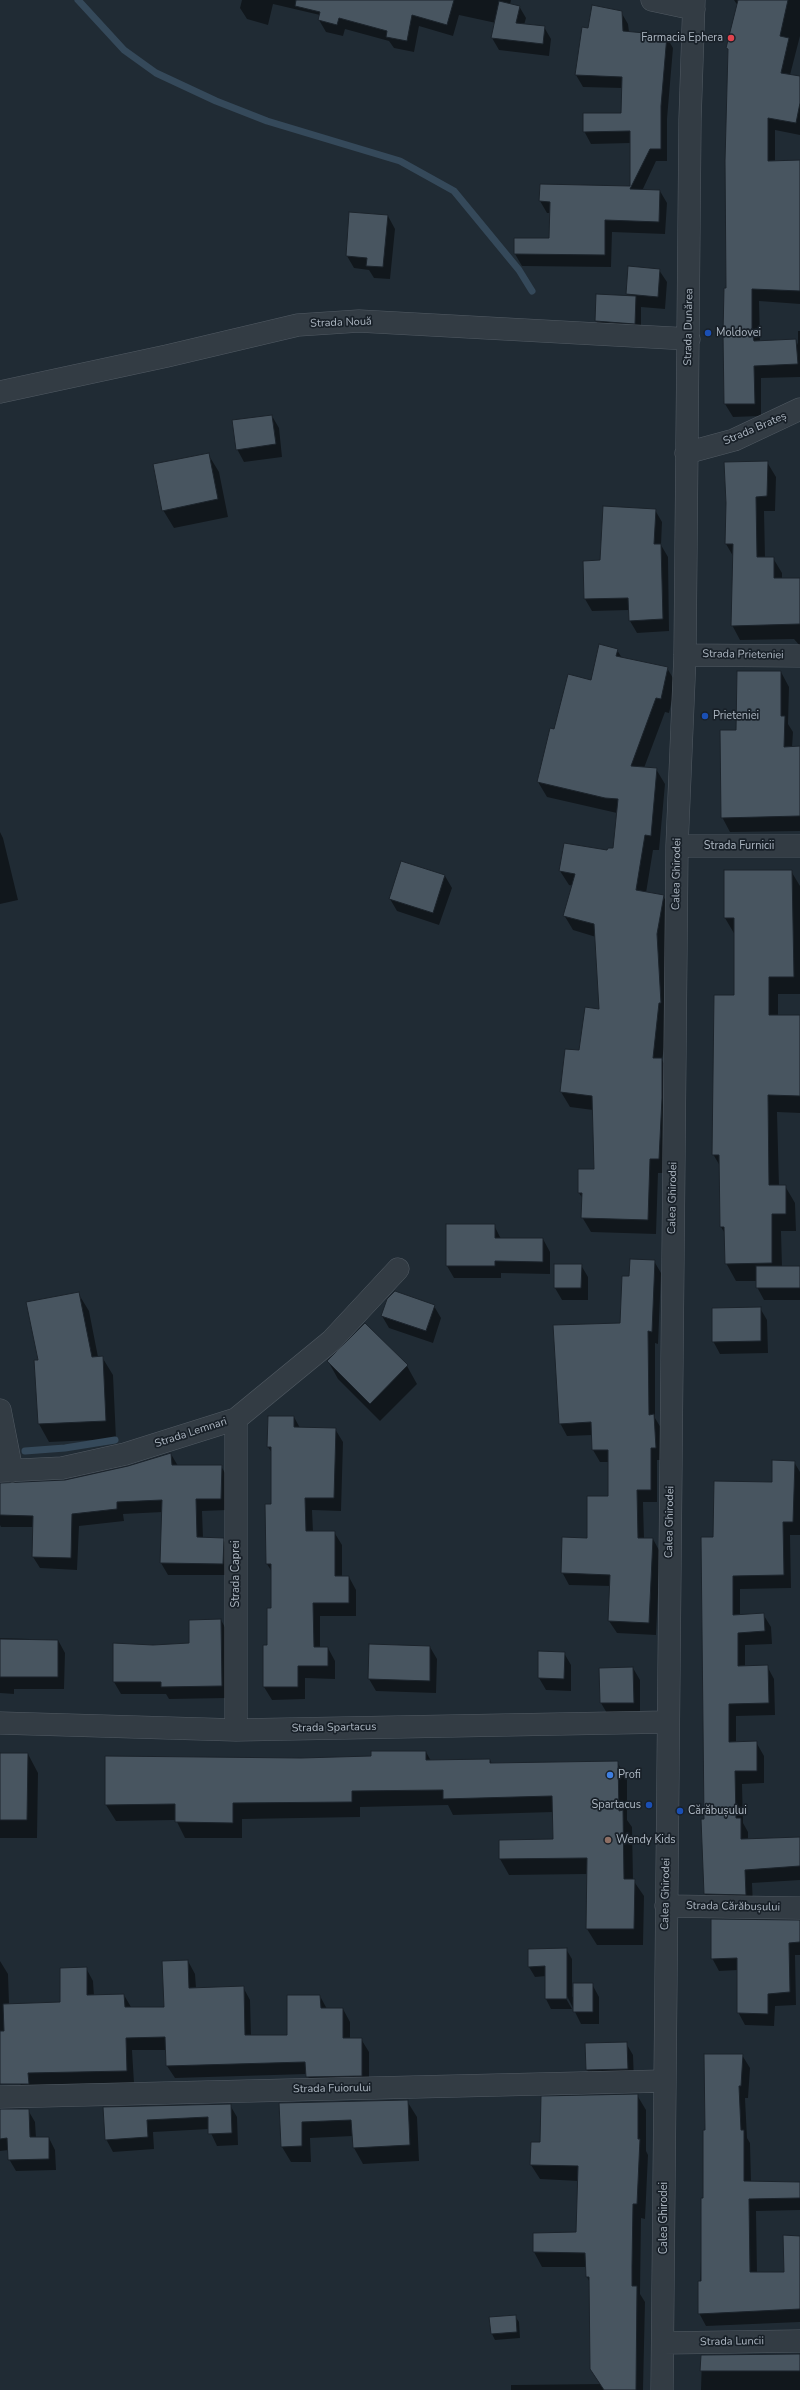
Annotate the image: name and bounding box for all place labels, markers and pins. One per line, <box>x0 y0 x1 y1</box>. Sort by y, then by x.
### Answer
place label: Farmacia Ephera <box>641 31 723 45</box>
marker: Farmacia Ephera <box>726 33 736 43</box>
place label: Moldovei <box>716 326 761 340</box>
marker: Moldovei <box>703 328 713 338</box>
place label: Prieteniei <box>713 709 759 723</box>
marker: Prieteniei <box>700 711 710 721</box>
place label: Profi <box>618 1768 641 1782</box>
marker: Profi <box>605 1770 615 1780</box>
place label: Spartacus <box>592 1798 641 1812</box>
marker: Spartacus <box>644 1800 654 1810</box>
place label: Cărăbușului <box>688 1804 747 1818</box>
marker: Cărăbușului <box>675 1806 685 1816</box>
place label: Wendy Kids <box>616 1833 676 1847</box>
marker: Wendy Kids <box>603 1835 613 1845</box>

